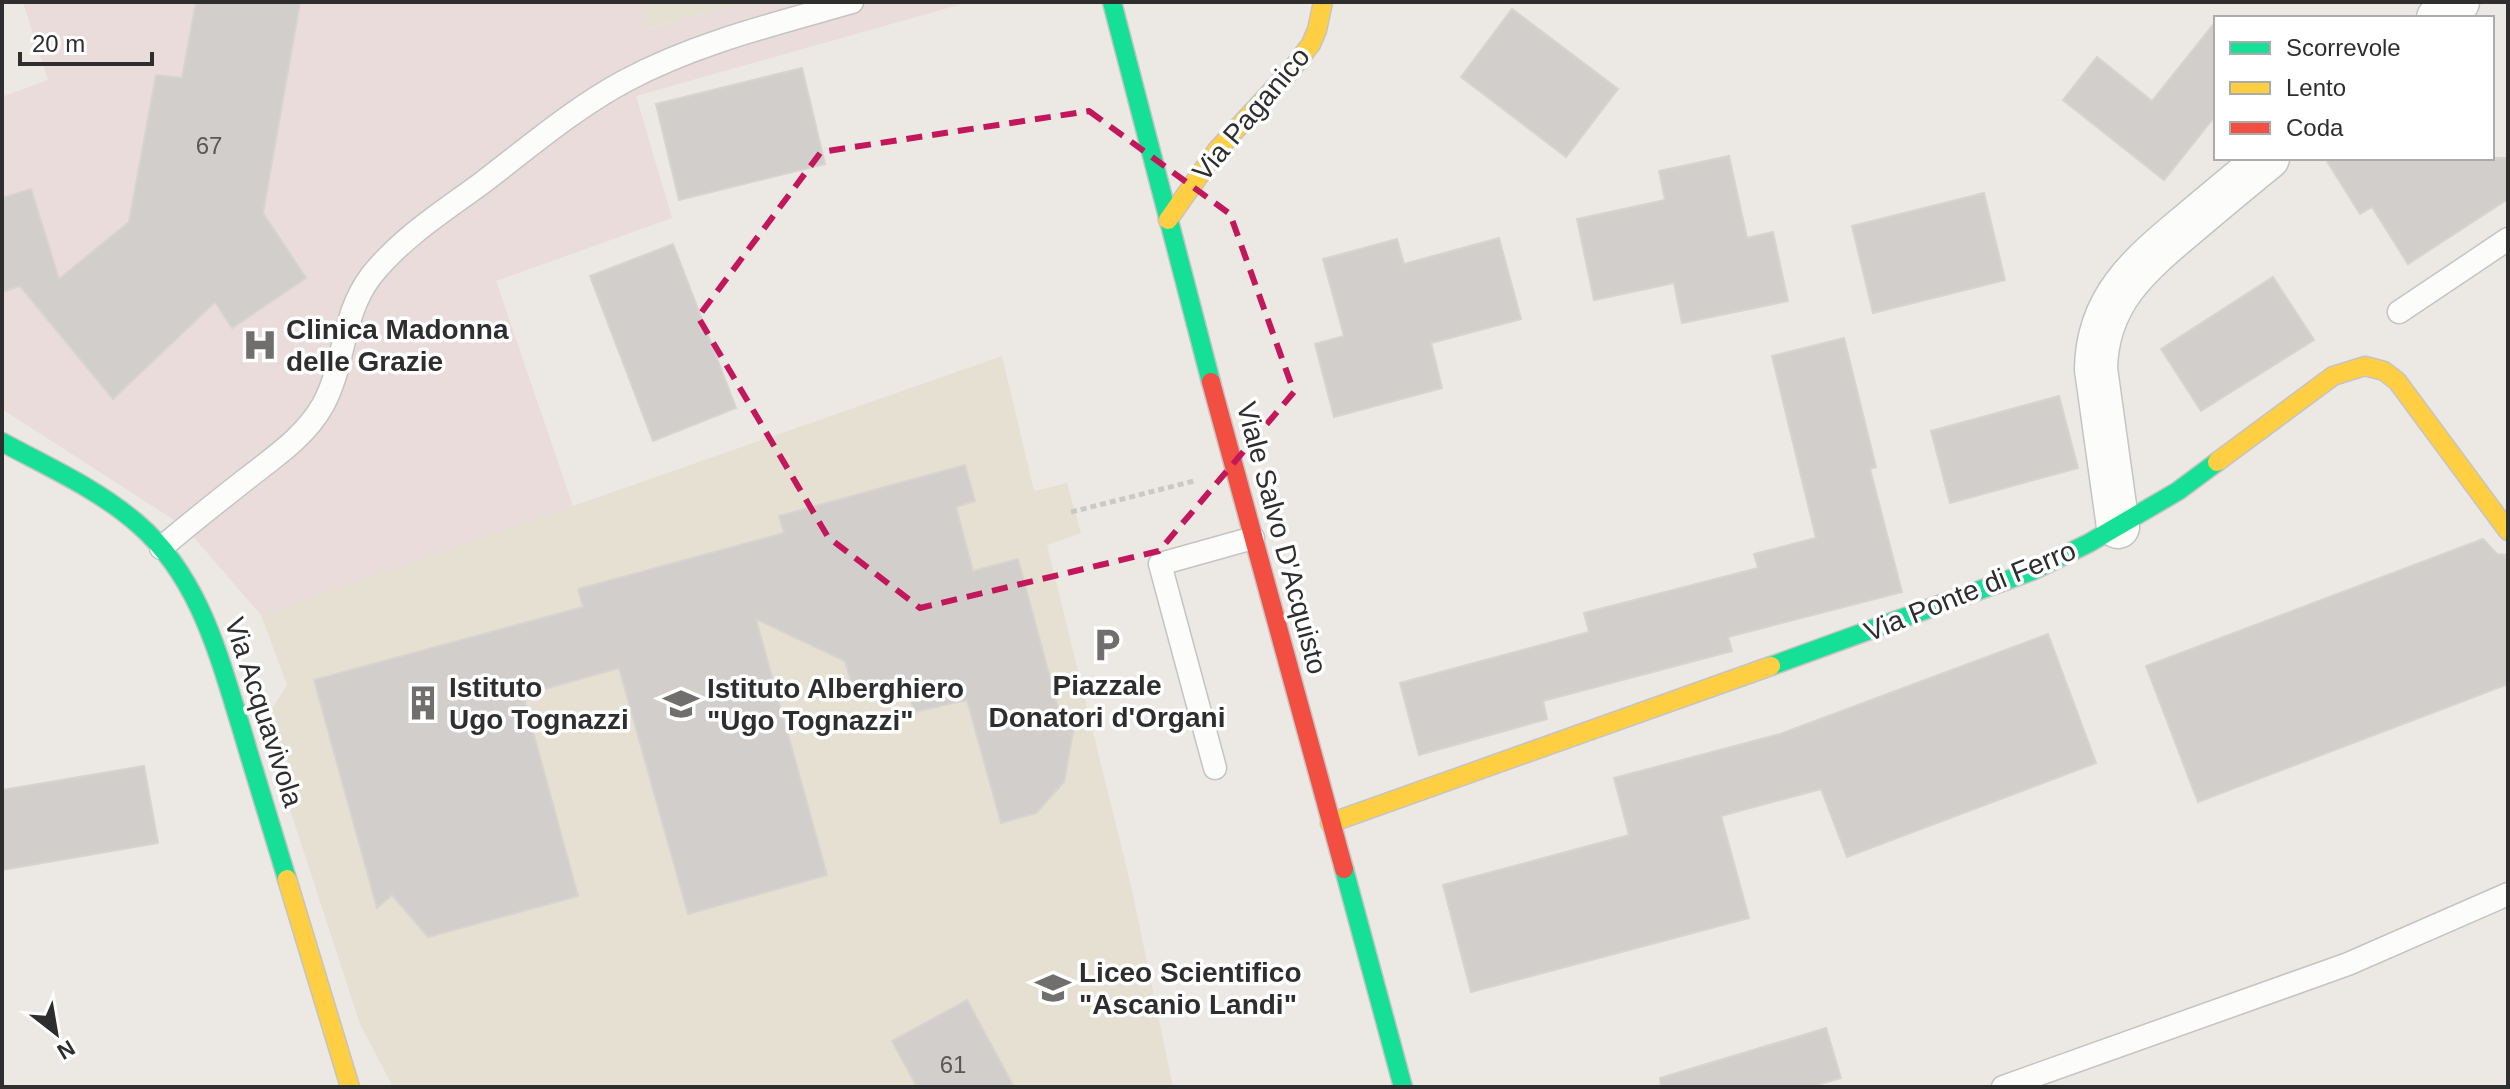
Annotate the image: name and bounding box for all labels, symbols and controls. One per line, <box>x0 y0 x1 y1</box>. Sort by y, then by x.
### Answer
scale bar <box>20 16 152 66</box>
legend <box>2214 16 2494 160</box>
text: 20 m <box>32 30 85 57</box>
text: Scorrevole <box>2286 34 2401 61</box>
street label: Via Paganico <box>1186 41 1316 187</box>
text: Lento <box>2286 74 2346 101</box>
text: Coda <box>2286 114 2344 141</box>
house number: 67 <box>196 132 222 159</box>
place label: Clinica Madonna delle Grazie <box>286 314 509 377</box>
hospital icon: Clinica Madonna delle Grazie <box>241 326 279 364</box>
street label: Viale Salvo D'Acquisto <box>1231 399 1333 677</box>
street label: Via Ponte di Ferro <box>1860 534 2080 648</box>
street label: Via Acquavivola <box>219 613 309 811</box>
parking icon: Piazzale Donatori d'Organi <box>1088 626 1126 664</box>
place label: Piazzale Donatori d'Organi <box>989 670 1225 733</box>
place label: Istituto Ugo Tognazzi <box>449 672 629 735</box>
place label: Istituto Alberghiero "Ugo Tognazzi" <box>707 673 964 736</box>
building icon: Istituto Ugo Tognazzi <box>404 684 442 722</box>
school or university icon: Istituto Alberghiero "Ugo Tognazzi" <box>662 685 700 723</box>
place label: Liceo Scientifico "Ascanio Landi" <box>1079 957 1302 1020</box>
school or university icon: Liceo Scientifico "Ascanio Landi" <box>1034 969 1072 1007</box>
north arrow <box>16 993 96 1073</box>
text: N <box>53 1035 79 1065</box>
house number: 61 <box>940 1051 966 1078</box>

